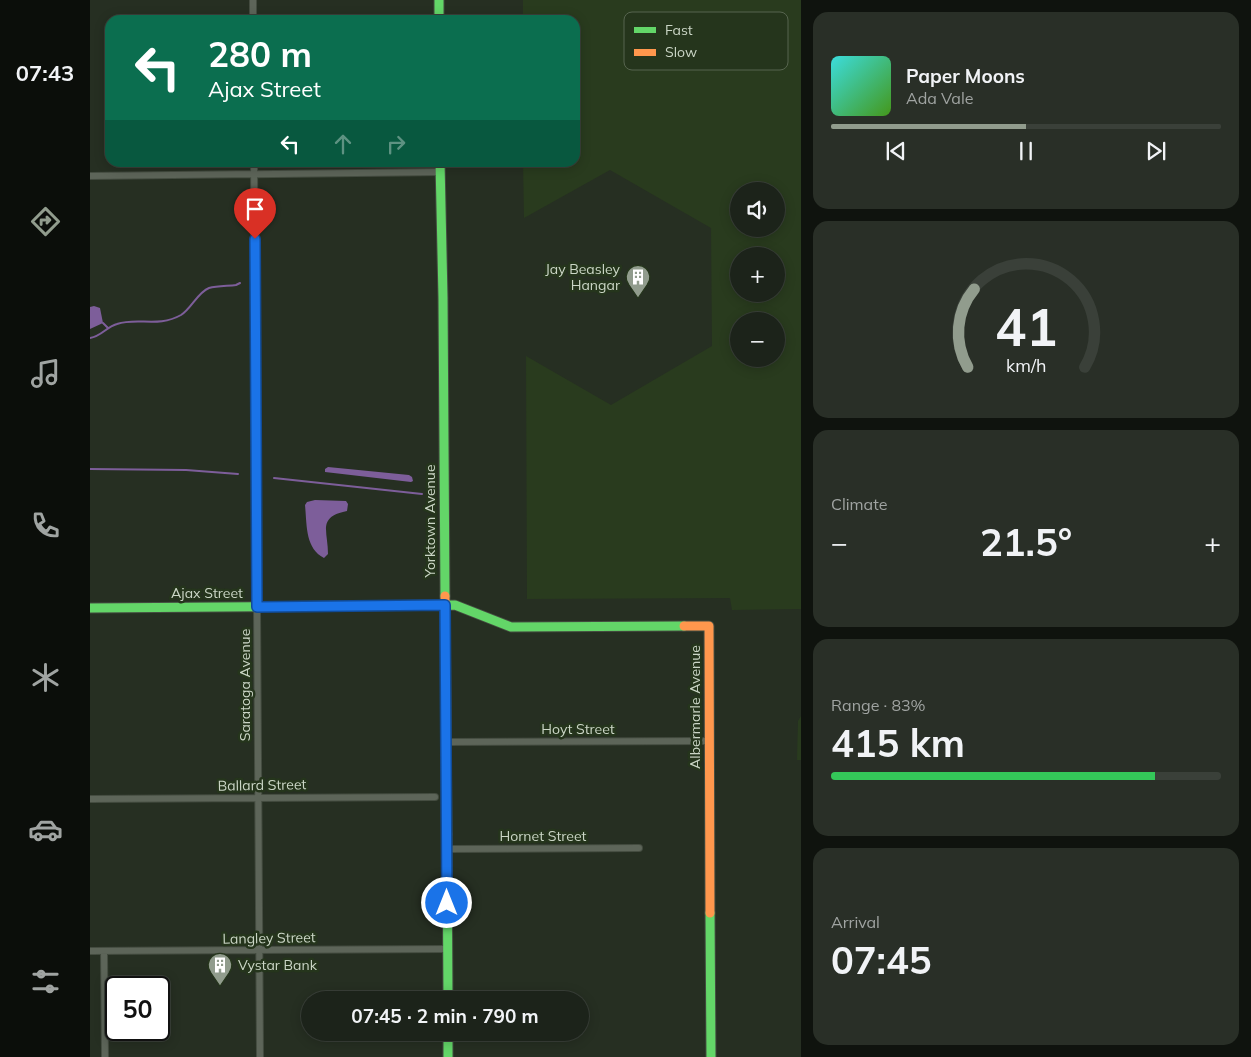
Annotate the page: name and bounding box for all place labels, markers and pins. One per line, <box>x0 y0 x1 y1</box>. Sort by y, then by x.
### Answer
pin <box>234 188 276 239</box>
place label: Jay Beasley Hangar <box>545 260 621 294</box>
building icon: Jay Beasley Hangar <box>625 264 651 298</box>
building icon: Vystar Bank <box>207 952 233 986</box>
place label: Vystar Bank <box>238 956 318 974</box>

